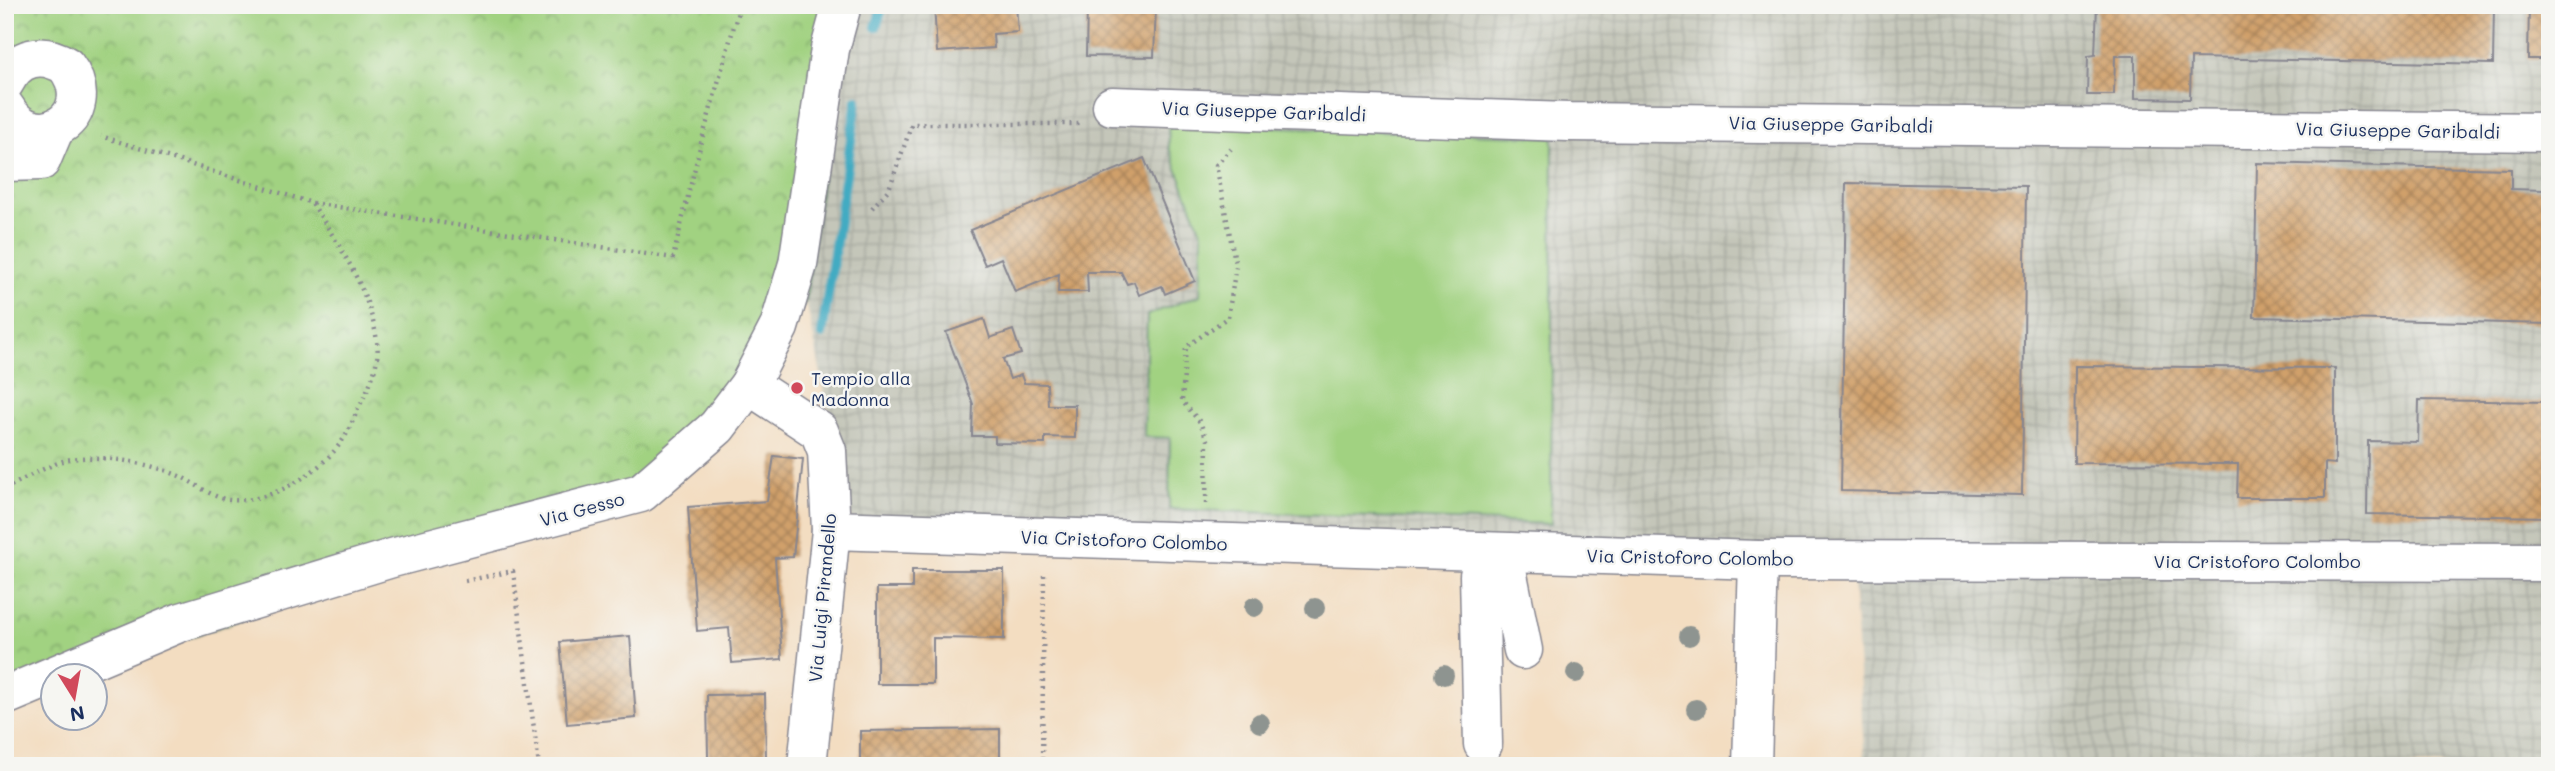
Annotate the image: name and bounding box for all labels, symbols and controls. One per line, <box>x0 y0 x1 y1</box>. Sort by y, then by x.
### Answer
street label: Via Giuseppe Garibaldi <box>1161 95 1367 127</box>
street label: Via Giuseppe Garibaldi <box>1728 110 1934 138</box>
street label: Via Giuseppe Garibaldi <box>2295 116 2501 144</box>
place label: Tempio alla Madonna <box>811 366 911 411</box>
marker: Tempio alla Madonna <box>789 380 805 396</box>
street label: Via Gesso <box>537 486 627 532</box>
street label: Via Luigi Pirandello <box>803 512 841 684</box>
street label: Via Cristoforo Colombo <box>1020 524 1228 556</box>
street label: Via Cristoforo Colombo <box>1586 543 1794 571</box>
street label: Via Cristoforo Colombo <box>2153 549 2361 573</box>
north arrow <box>38 662 108 732</box>
text: N <box>68 701 87 728</box>

